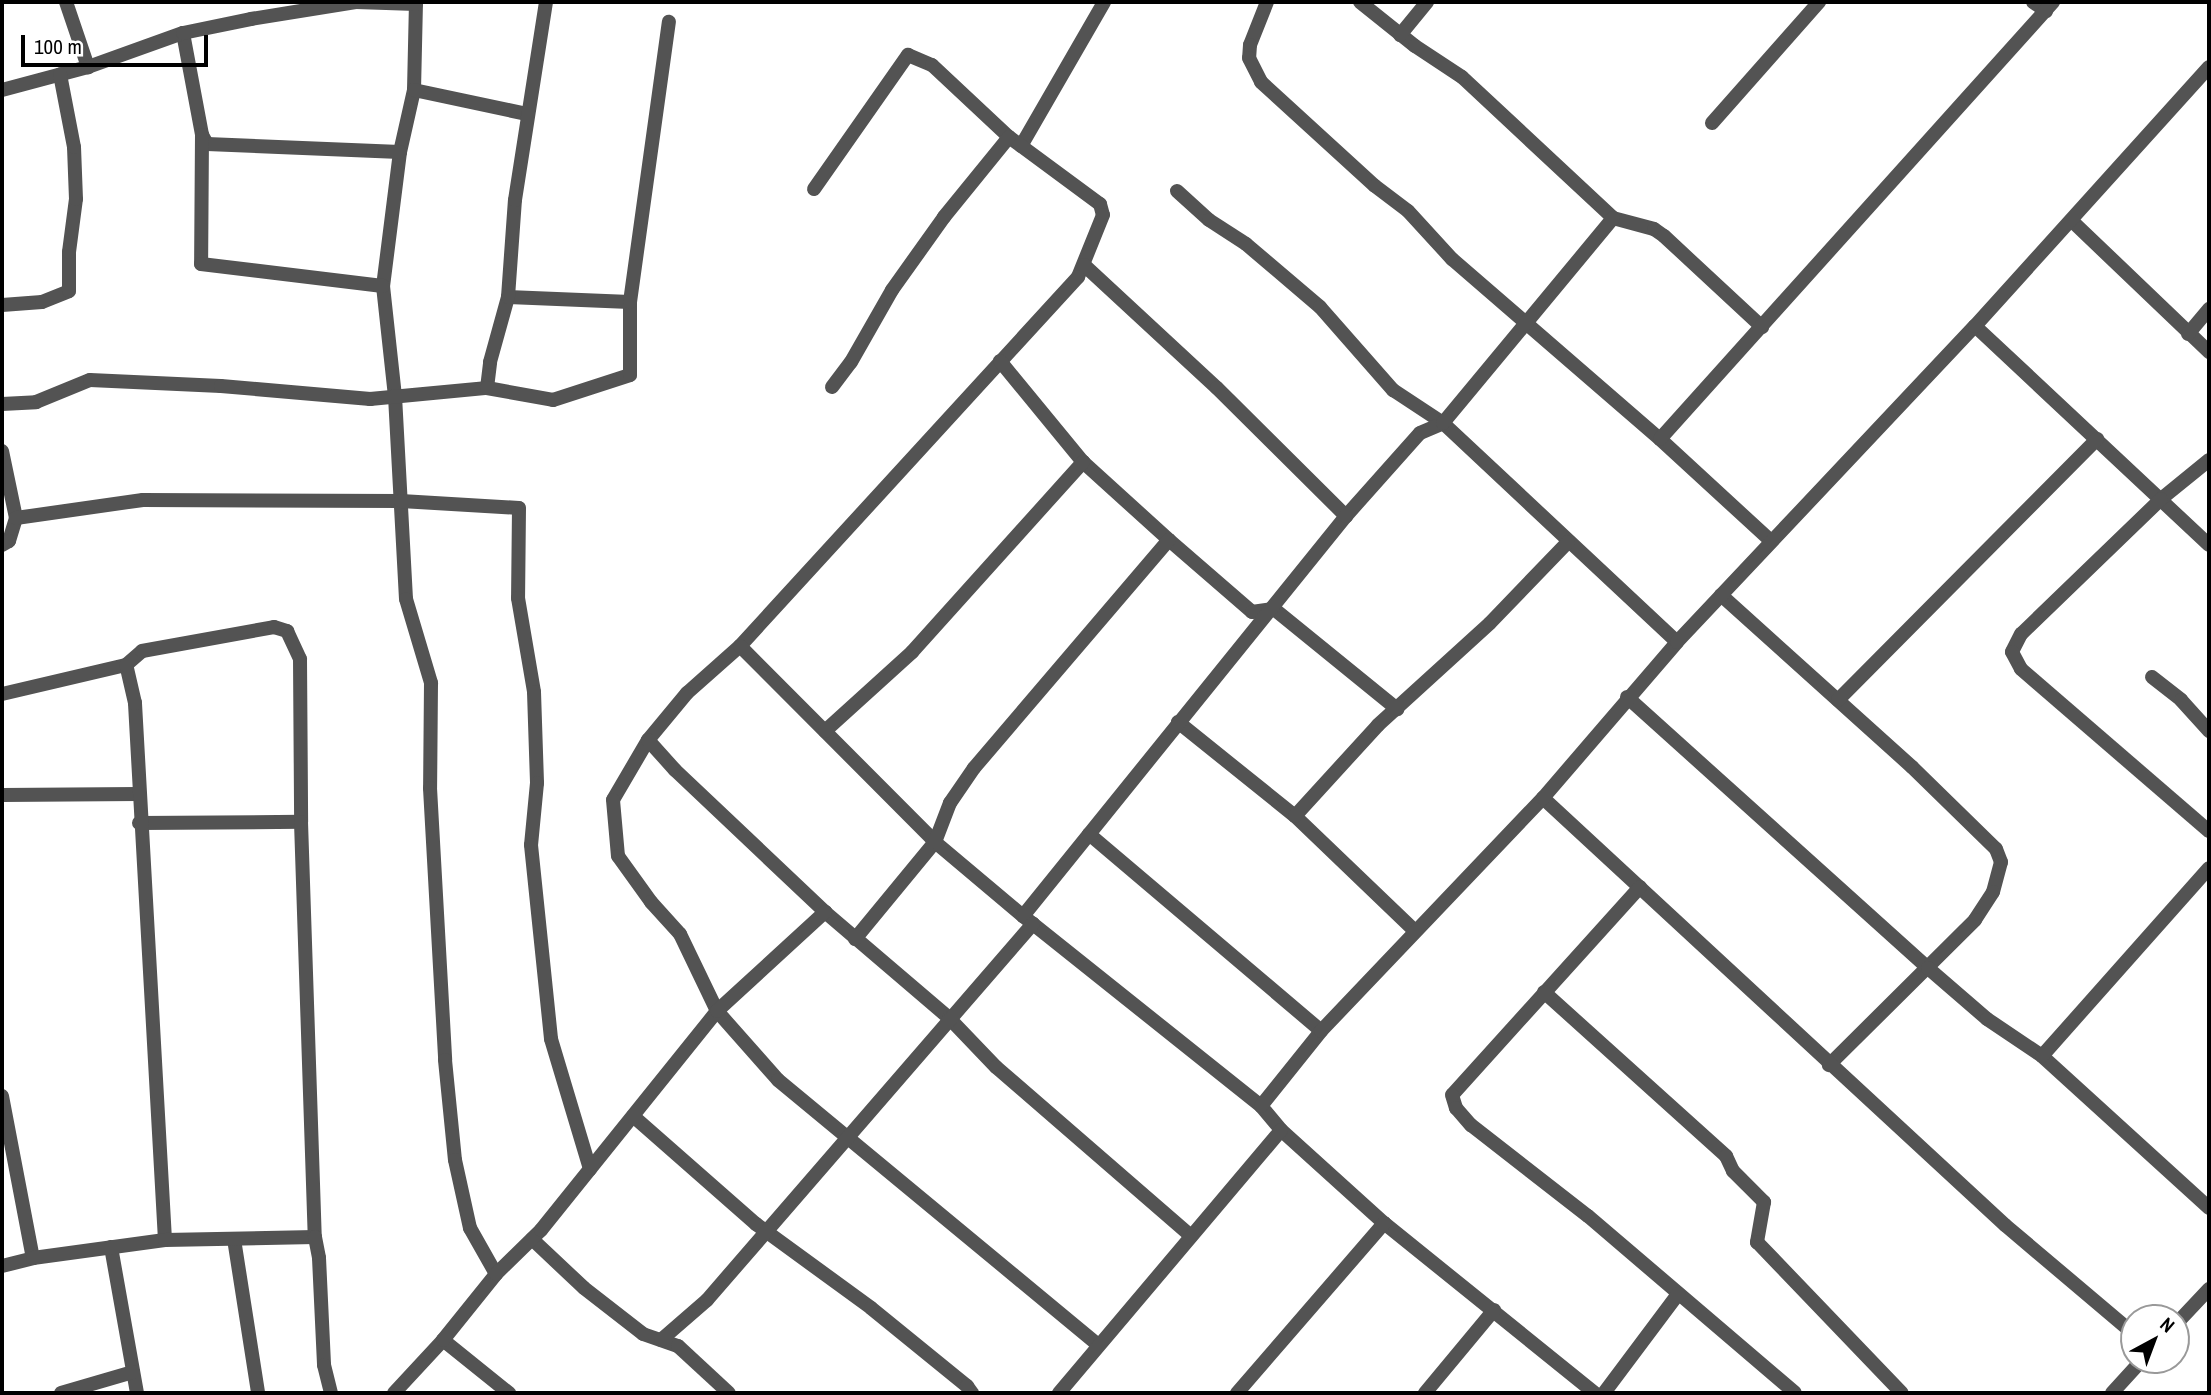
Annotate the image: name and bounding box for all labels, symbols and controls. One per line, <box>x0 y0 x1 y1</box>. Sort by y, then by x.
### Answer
scale bar <box>24 21 212 65</box>
text: 100 m <box>34 32 82 61</box>
north arrow <box>2120 1304 2190 1374</box>
text: N <box>2155 1311 2180 1338</box>

